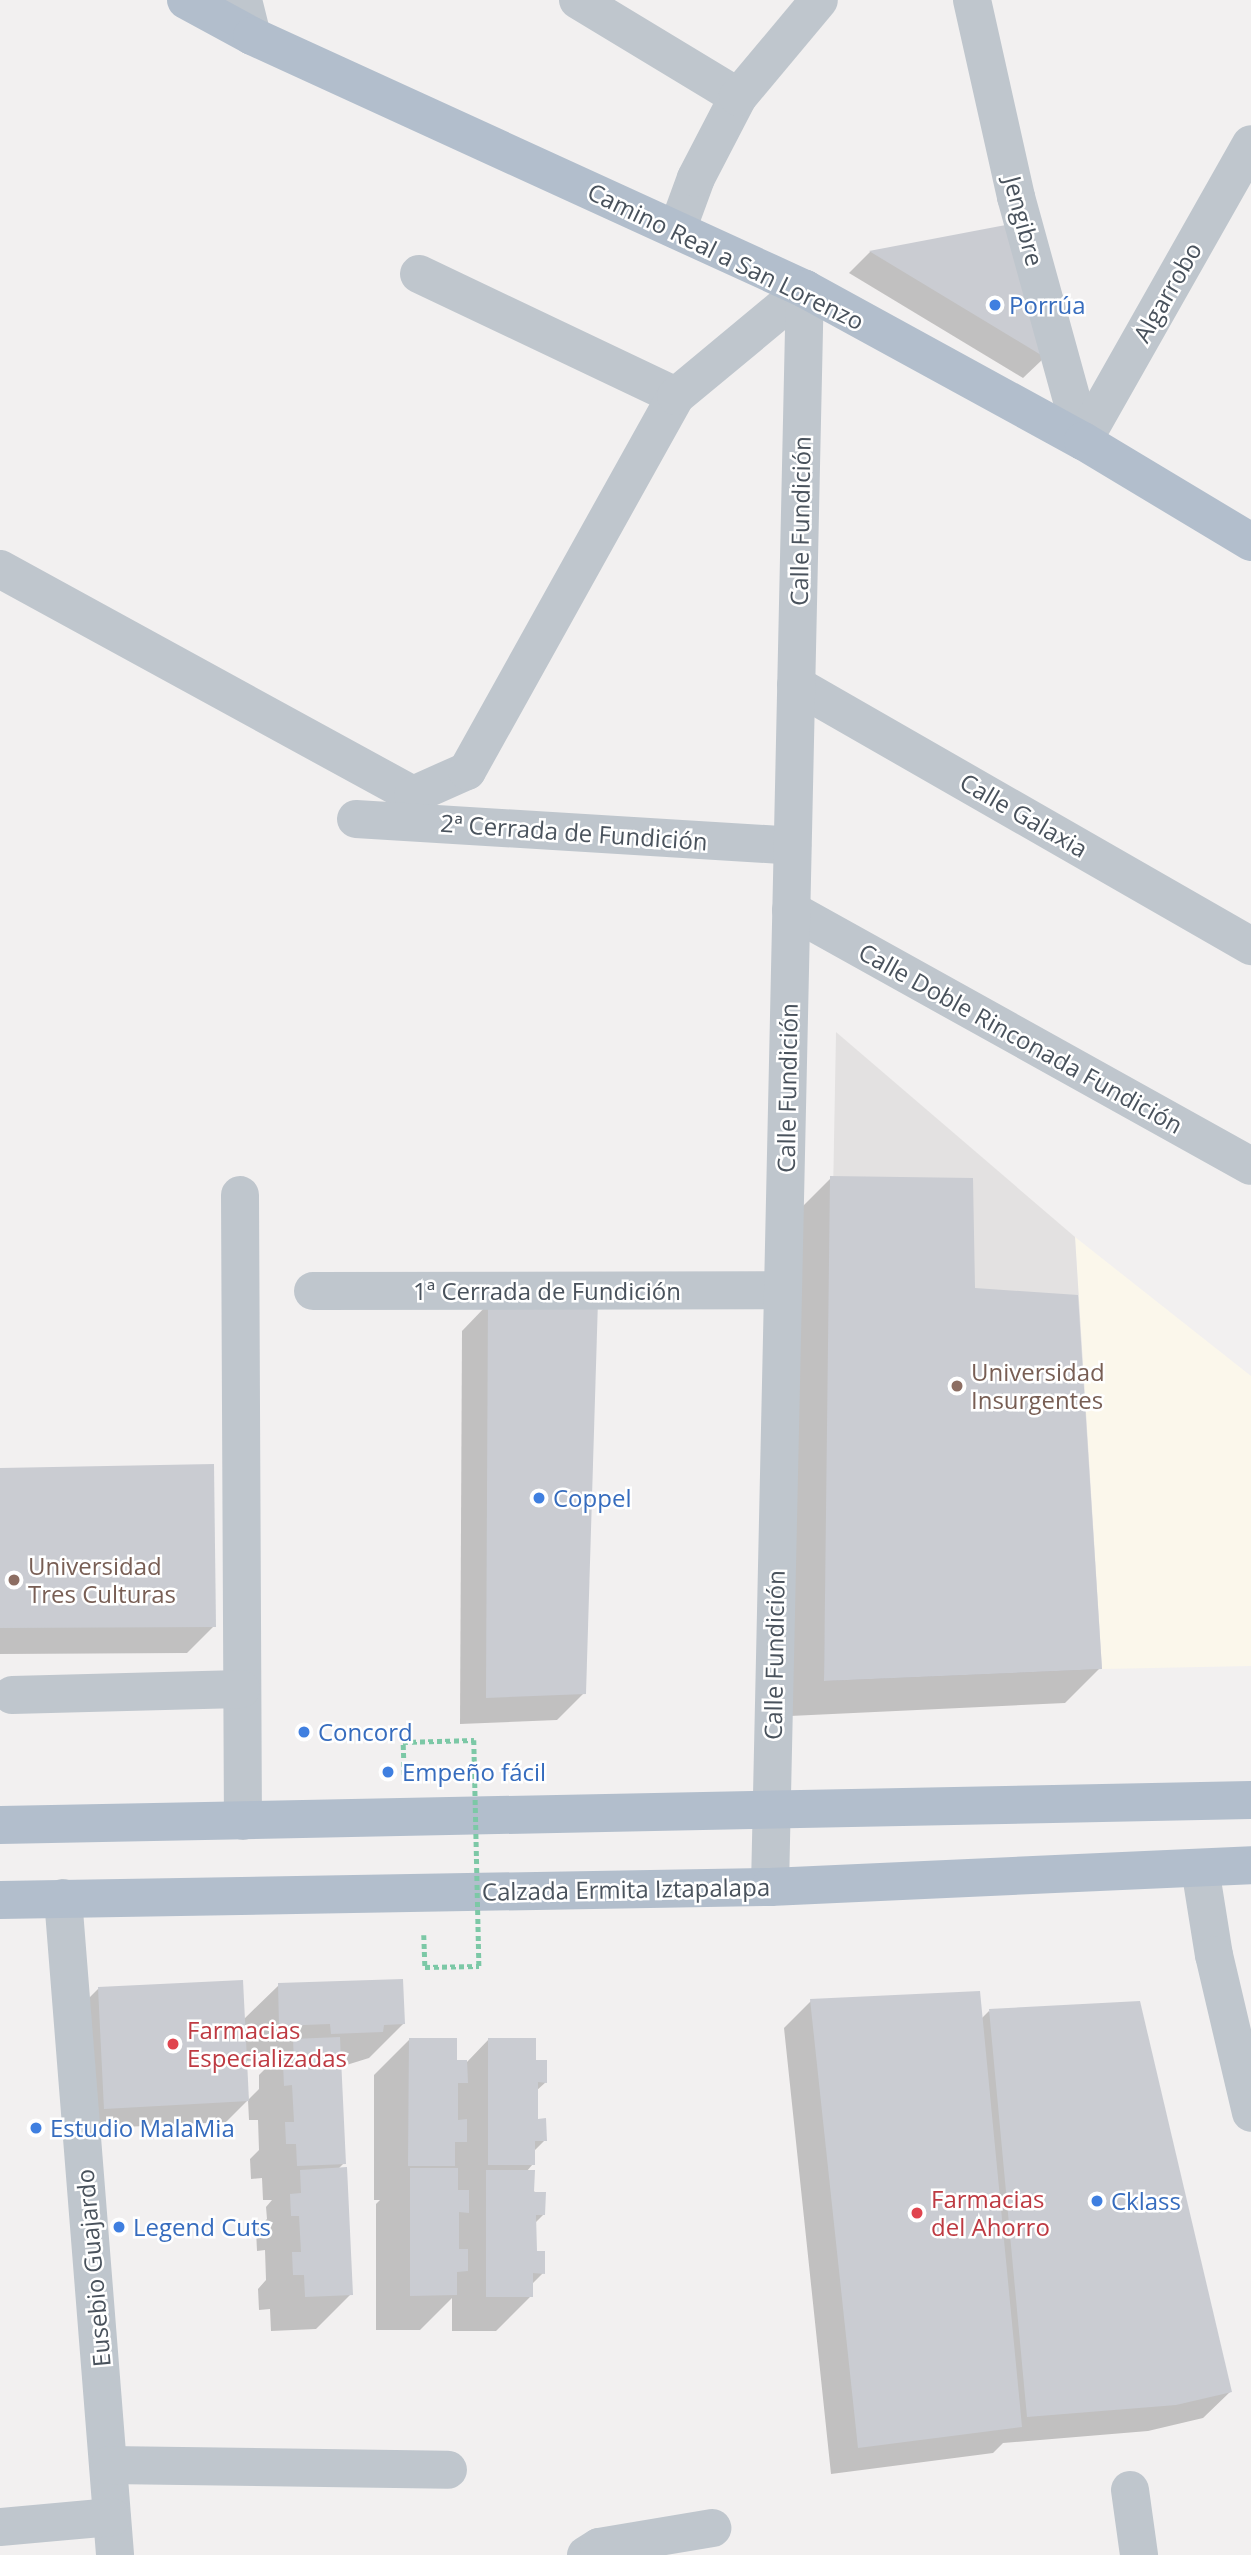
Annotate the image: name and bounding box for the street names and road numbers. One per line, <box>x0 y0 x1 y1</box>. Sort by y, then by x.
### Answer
street label: Jengibre <box>998 173 1050 269</box>
street label: Camino Real a San Lorenzo <box>583 176 869 336</box>
street label: Algarrobo <box>1127 237 1207 347</box>
street label: Calle Fundición <box>784 436 816 606</box>
street label: Calle Galaxia <box>955 767 1093 863</box>
street label: 2ª Cerrada de Fundición <box>439 808 709 856</box>
street label: Calle Doble Rinconada Fundición <box>854 937 1188 1139</box>
street label: Calle Fundición <box>771 1003 803 1173</box>
street label: 1ª Cerrada de Fundición <box>413 1277 681 1305</box>
street label: Calle Fundición <box>758 1570 790 1740</box>
street label: Calzada Ermita Iztapalapa <box>482 1872 770 1906</box>
street label: Eusebio Guajardo <box>70 2168 116 2368</box>

